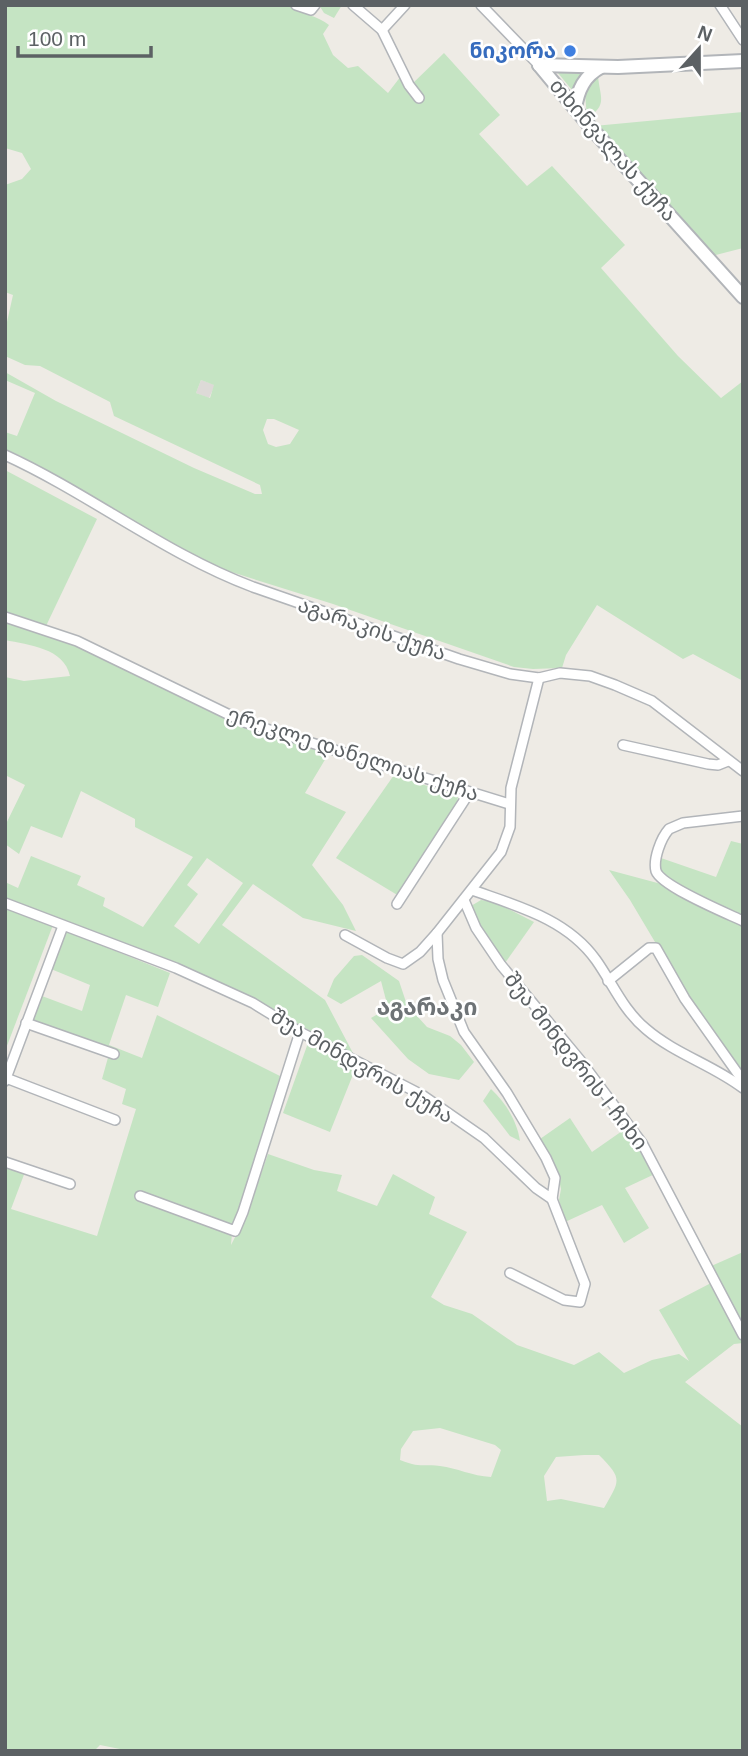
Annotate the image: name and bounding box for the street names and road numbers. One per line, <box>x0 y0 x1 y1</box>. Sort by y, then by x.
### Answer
street label: თხინვალას ქუჩა <box>544 74 681 227</box>
street label: აგარაკის ქუჩა <box>295 592 449 666</box>
street label: ერეკლე დანელიას ქუჩა <box>224 702 482 807</box>
street label: შუა მინდვრის I ჩიხი <box>498 967 653 1155</box>
street label: შუა მინდვრის ქუჩა <box>266 1004 458 1129</box>

